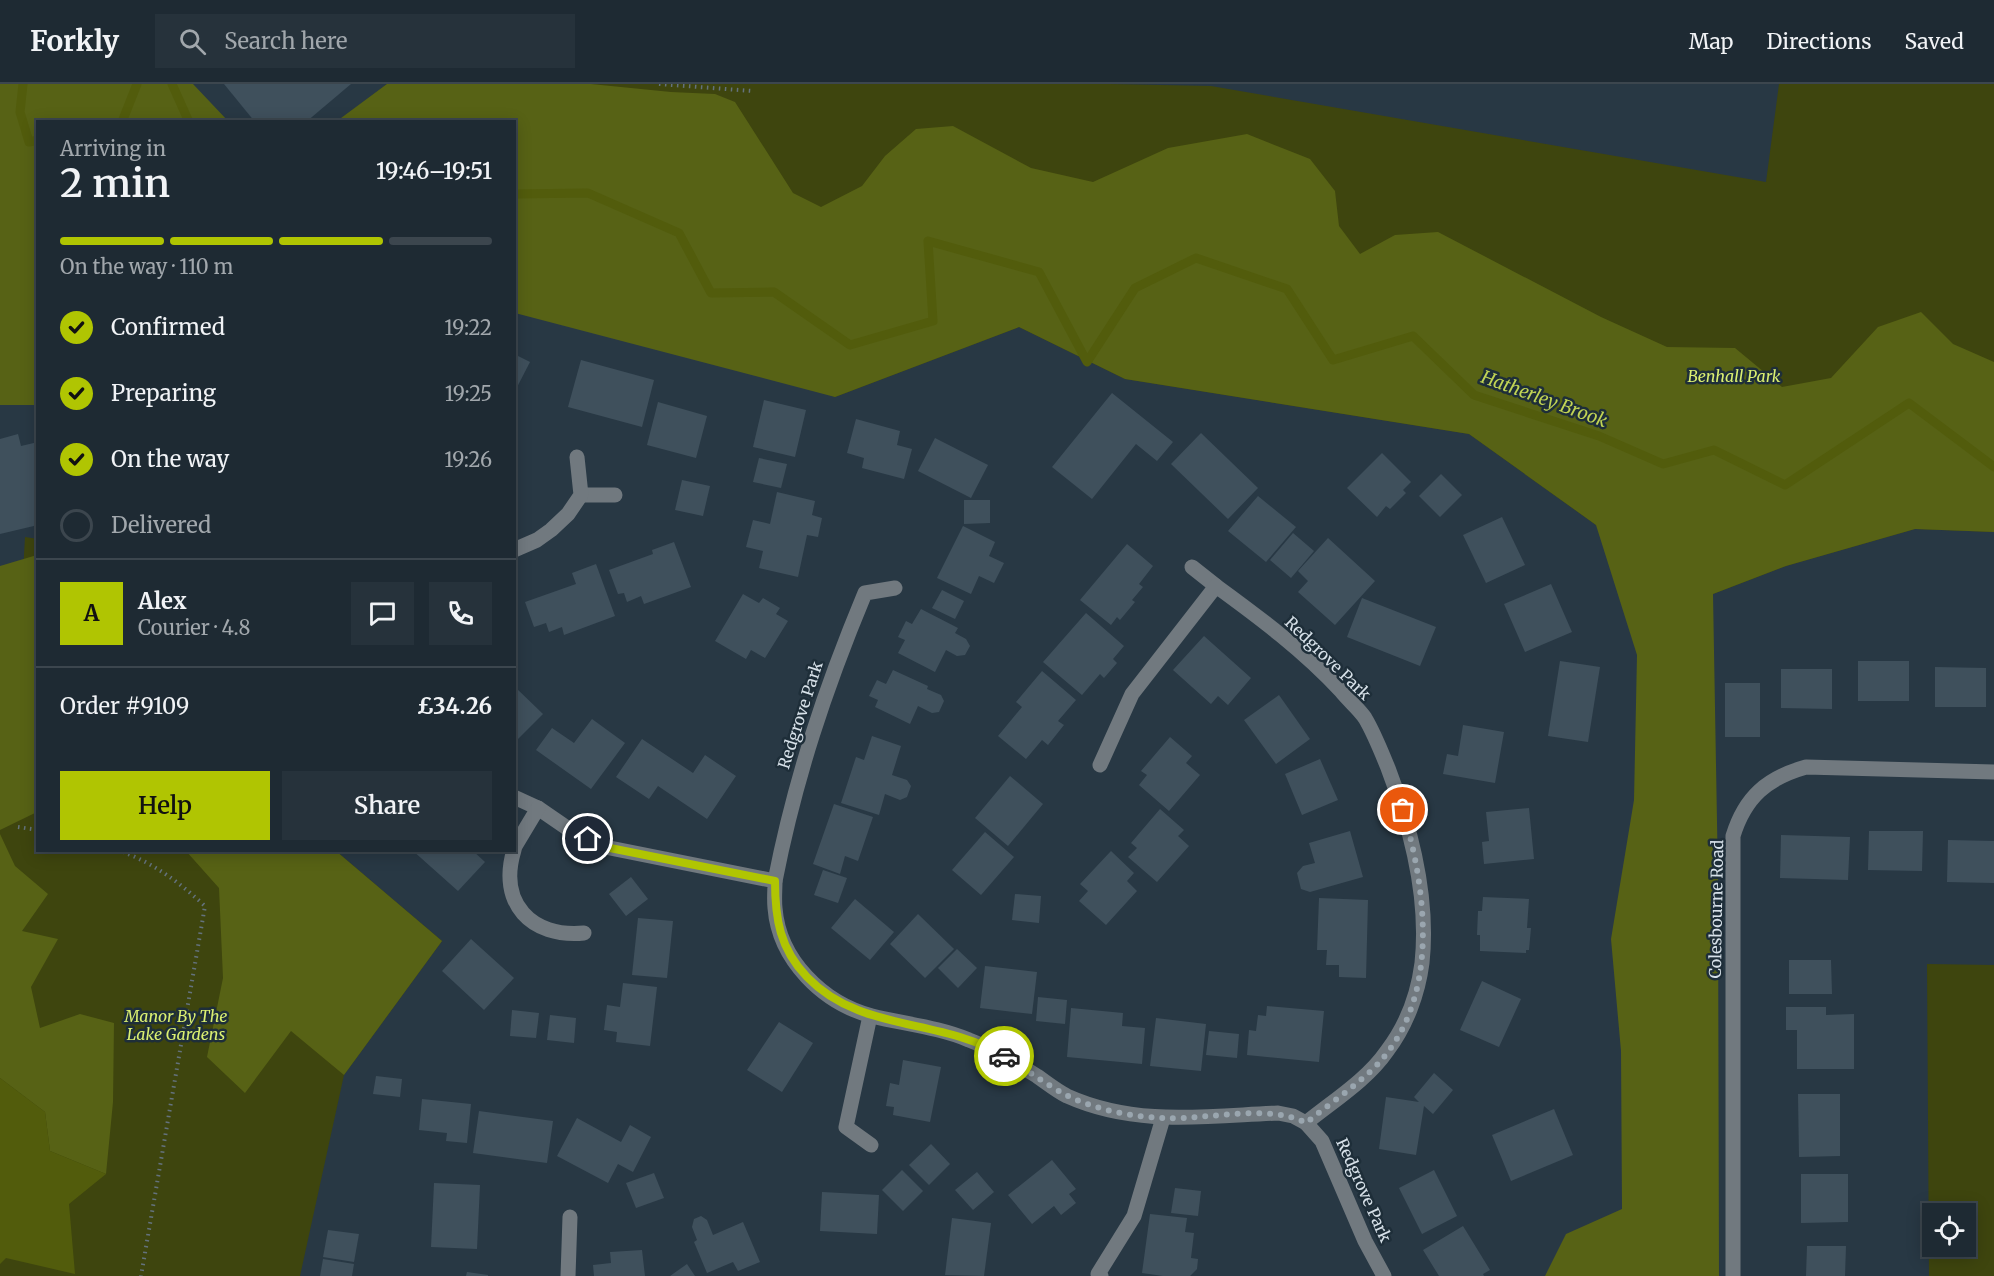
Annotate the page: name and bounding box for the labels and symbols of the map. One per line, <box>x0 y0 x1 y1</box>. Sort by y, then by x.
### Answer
water label: Hatherley Brook <box>1477 365 1611 432</box>
park label: Benhall Park <box>1687 366 1781 386</box>
street label: Redgrove Park <box>1281 612 1376 705</box>
street label: Redgrove Park <box>773 658 827 771</box>
pin <box>1377 784 1428 835</box>
pin <box>562 813 613 864</box>
street label: Colesbourne Road <box>1705 839 1727 979</box>
park label: Manor By The Lake Gardens <box>124 1006 228 1044</box>
courier <box>974 1026 1034 1086</box>
street label: Redgrove Park <box>1332 1135 1396 1246</box>

